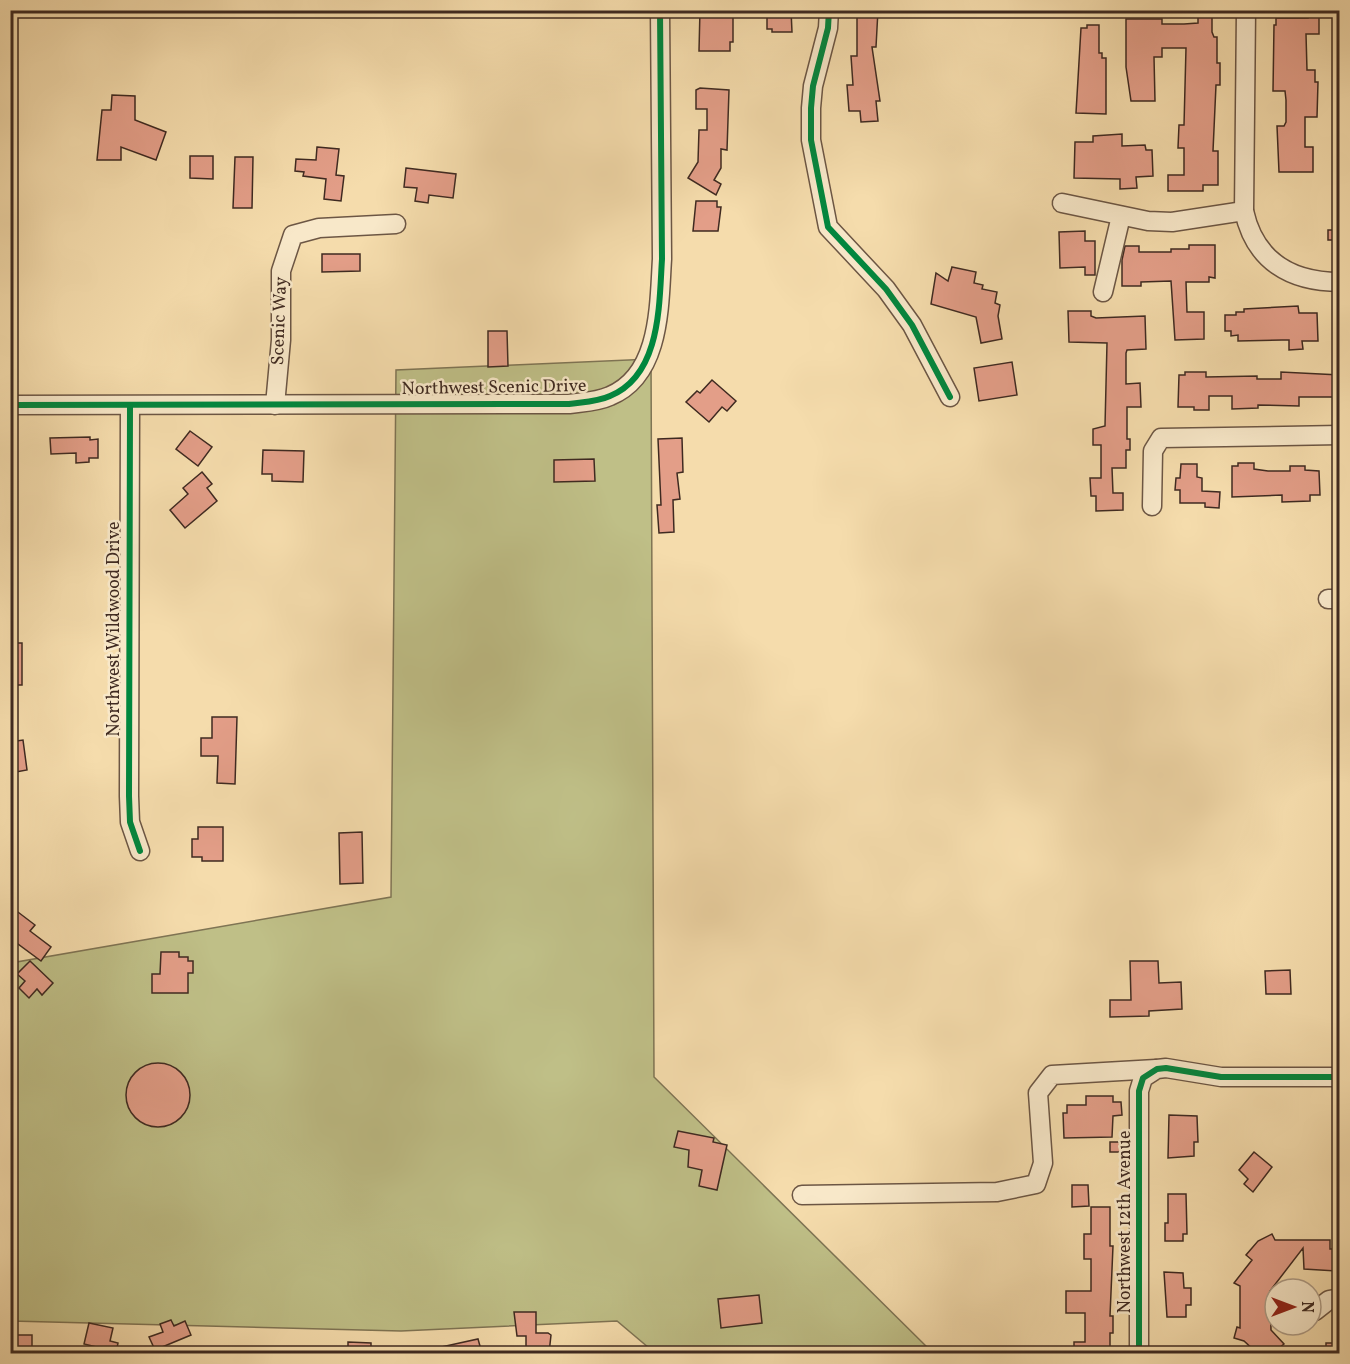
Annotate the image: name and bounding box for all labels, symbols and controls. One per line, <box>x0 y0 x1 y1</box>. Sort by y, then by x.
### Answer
street label: Scenic Way <box>266 276 294 366</box>
street label: Northwest Scenic Drive <box>401 374 587 402</box>
street label: Northwest Wildwood Drive <box>102 521 127 737</box>
street label: Northwest 12th Avenue <box>1113 1131 1138 1313</box>
north arrow <box>1263 1277 1323 1337</box>
text: N <box>1295 1301 1317 1313</box>

